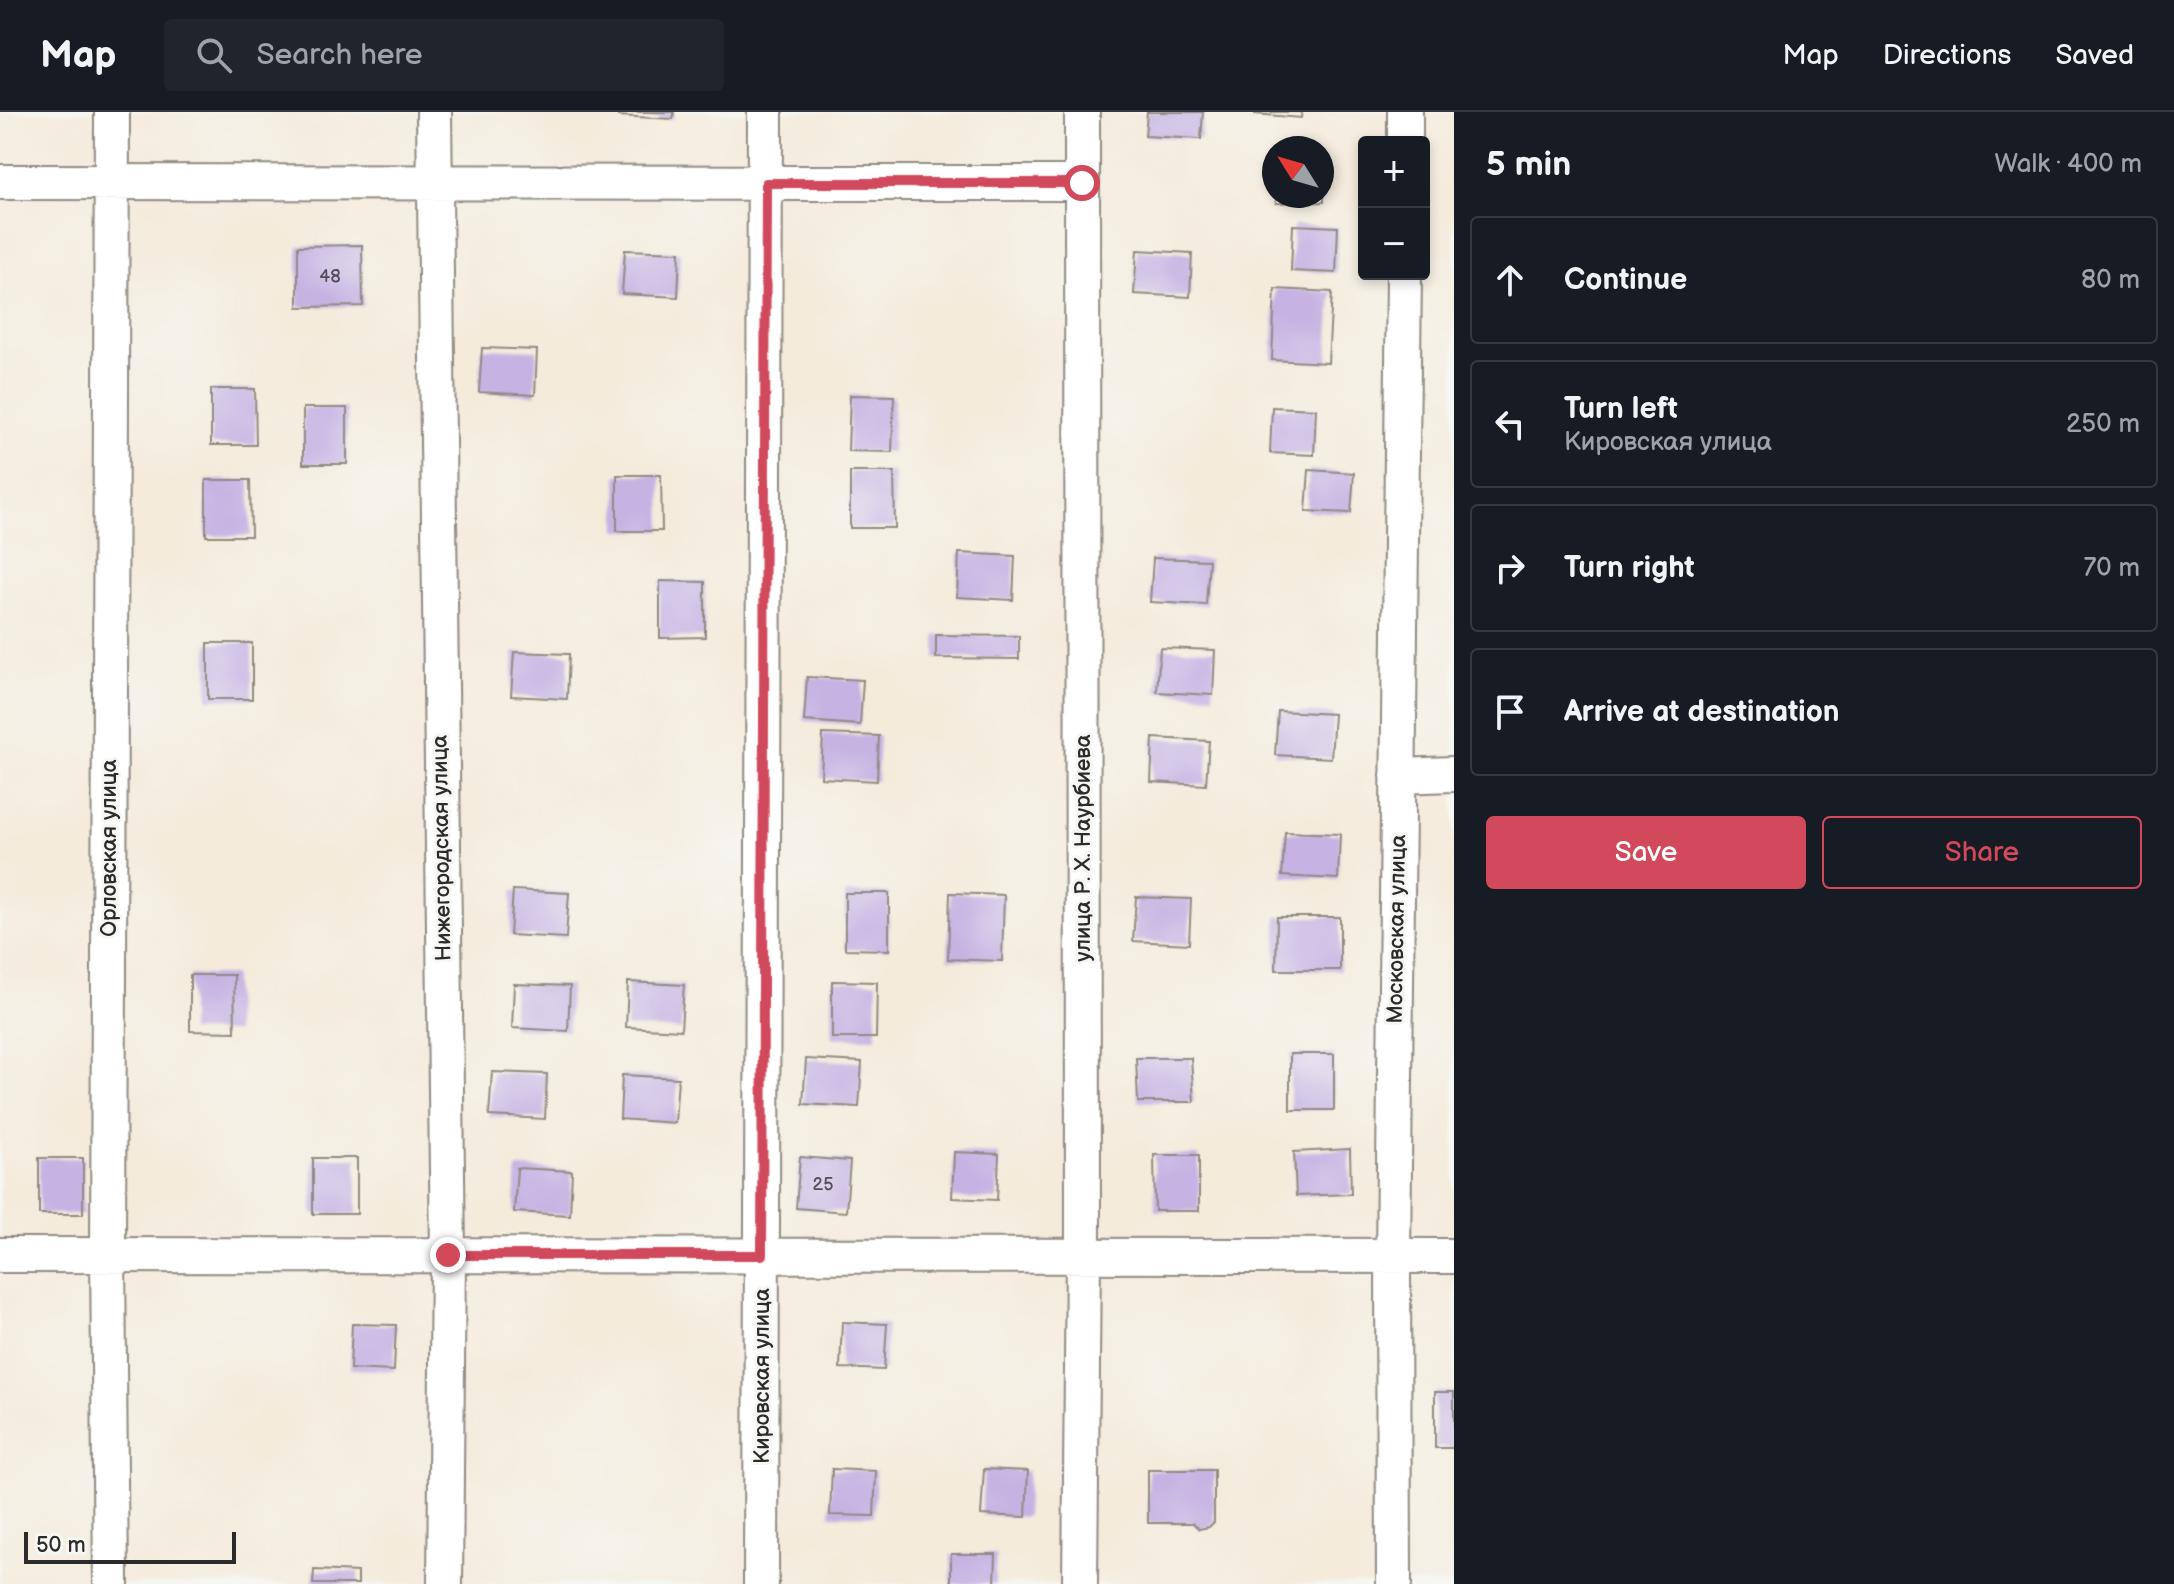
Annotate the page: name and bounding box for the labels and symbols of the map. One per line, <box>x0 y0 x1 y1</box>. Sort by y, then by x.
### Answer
north arrow <box>1262 136 1334 208</box>
route start <box>1064 165 1100 201</box>
house number: 48 <box>319 266 341 287</box>
street label: улица Р. Х. Наурбиева <box>1070 734 1097 962</box>
street label: Нижегородская улица <box>427 735 457 961</box>
street label: Орловская улица <box>96 759 123 937</box>
street label: Московская улица <box>1382 834 1412 1024</box>
house number: 25 <box>813 1174 833 1195</box>
route end <box>430 1237 466 1273</box>
street label: Кировская улица <box>749 1288 776 1464</box>
scale bar <box>24 1528 236 1564</box>

